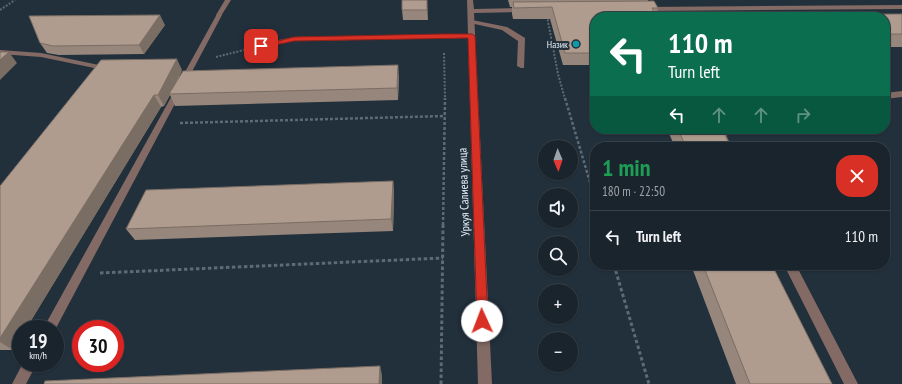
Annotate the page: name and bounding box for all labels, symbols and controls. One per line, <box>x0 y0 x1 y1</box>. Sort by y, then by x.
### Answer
text: 110 m <box>668 24 732 61</box>
icon: left <box>602 28 654 80</box>
pin <box>244 29 278 63</box>
icon: arrive <box>250 35 272 57</box>
place label: Назик <box>547 38 568 51</box>
marker: Назик <box>571 39 581 49</box>
text: Turn left <box>668 60 720 83</box>
icon: left <box>666 104 688 126</box>
icon: ahead <box>708 104 730 126</box>
icon: ahead <box>750 104 772 126</box>
icon: right <box>792 104 814 126</box>
north arrow <box>538 140 578 180</box>
map controls <box>538 140 578 372</box>
street label: Уркуя Салиева улица <box>454 147 473 237</box>
text: 1 min <box>602 152 650 183</box>
button: close <box>836 155 878 197</box>
text: 180 m · 22:50 <box>602 183 665 200</box>
button: sound <box>538 188 578 228</box>
icon: left <box>602 226 624 248</box>
text: Turn left <box>636 227 681 246</box>
text: 110 m <box>845 227 878 246</box>
button: search <box>538 236 578 276</box>
button: + <box>538 284 578 324</box>
position arrow <box>461 300 503 342</box>
speed limit sign: 30 <box>72 320 124 372</box>
text: 19 <box>28 328 48 354</box>
button: − <box>538 332 578 372</box>
text: km/h <box>29 349 47 362</box>

